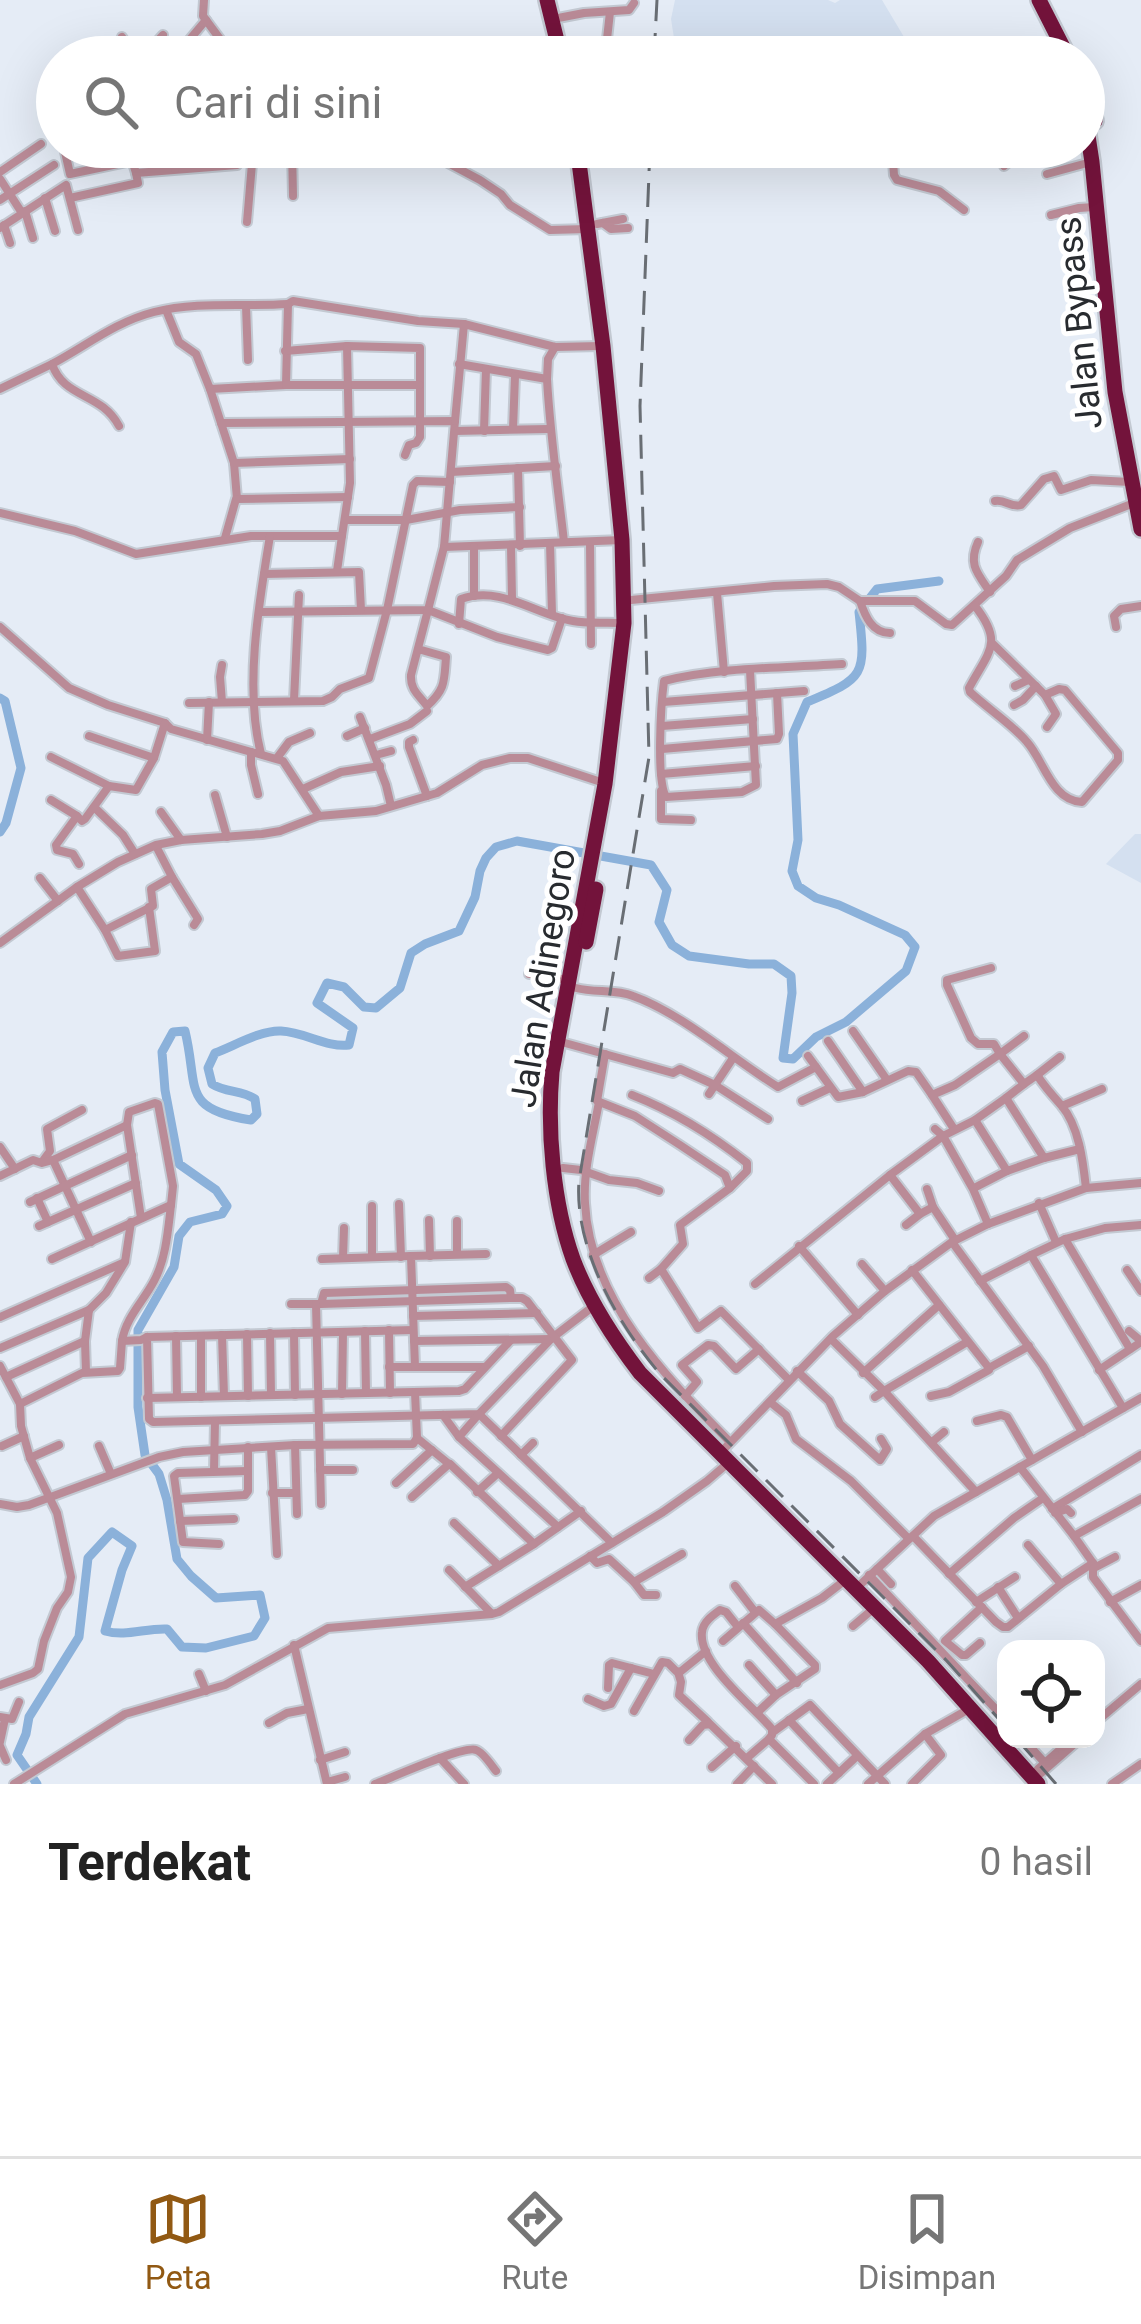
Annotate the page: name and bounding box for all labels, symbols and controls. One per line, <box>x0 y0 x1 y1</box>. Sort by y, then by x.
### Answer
search box <box>36 36 1105 168</box>
icon: search <box>78 69 144 135</box>
text: Cari di sini <box>174 76 383 129</box>
street label: Jalan Bypass <box>1047 215 1111 431</box>
street label: Jalan Adinegoro <box>502 846 584 1110</box>
map controls <box>997 1640 1105 1748</box>
button: locate <box>997 1640 1105 1748</box>
text: Terdekat <box>48 1833 251 1892</box>
text: 0 hasil <box>980 1839 1093 1885</box>
tab: Peta <box>145 2186 212 2297</box>
tab: Rute <box>501 2186 568 2297</box>
tab: Disimpan <box>858 2186 996 2297</box>

